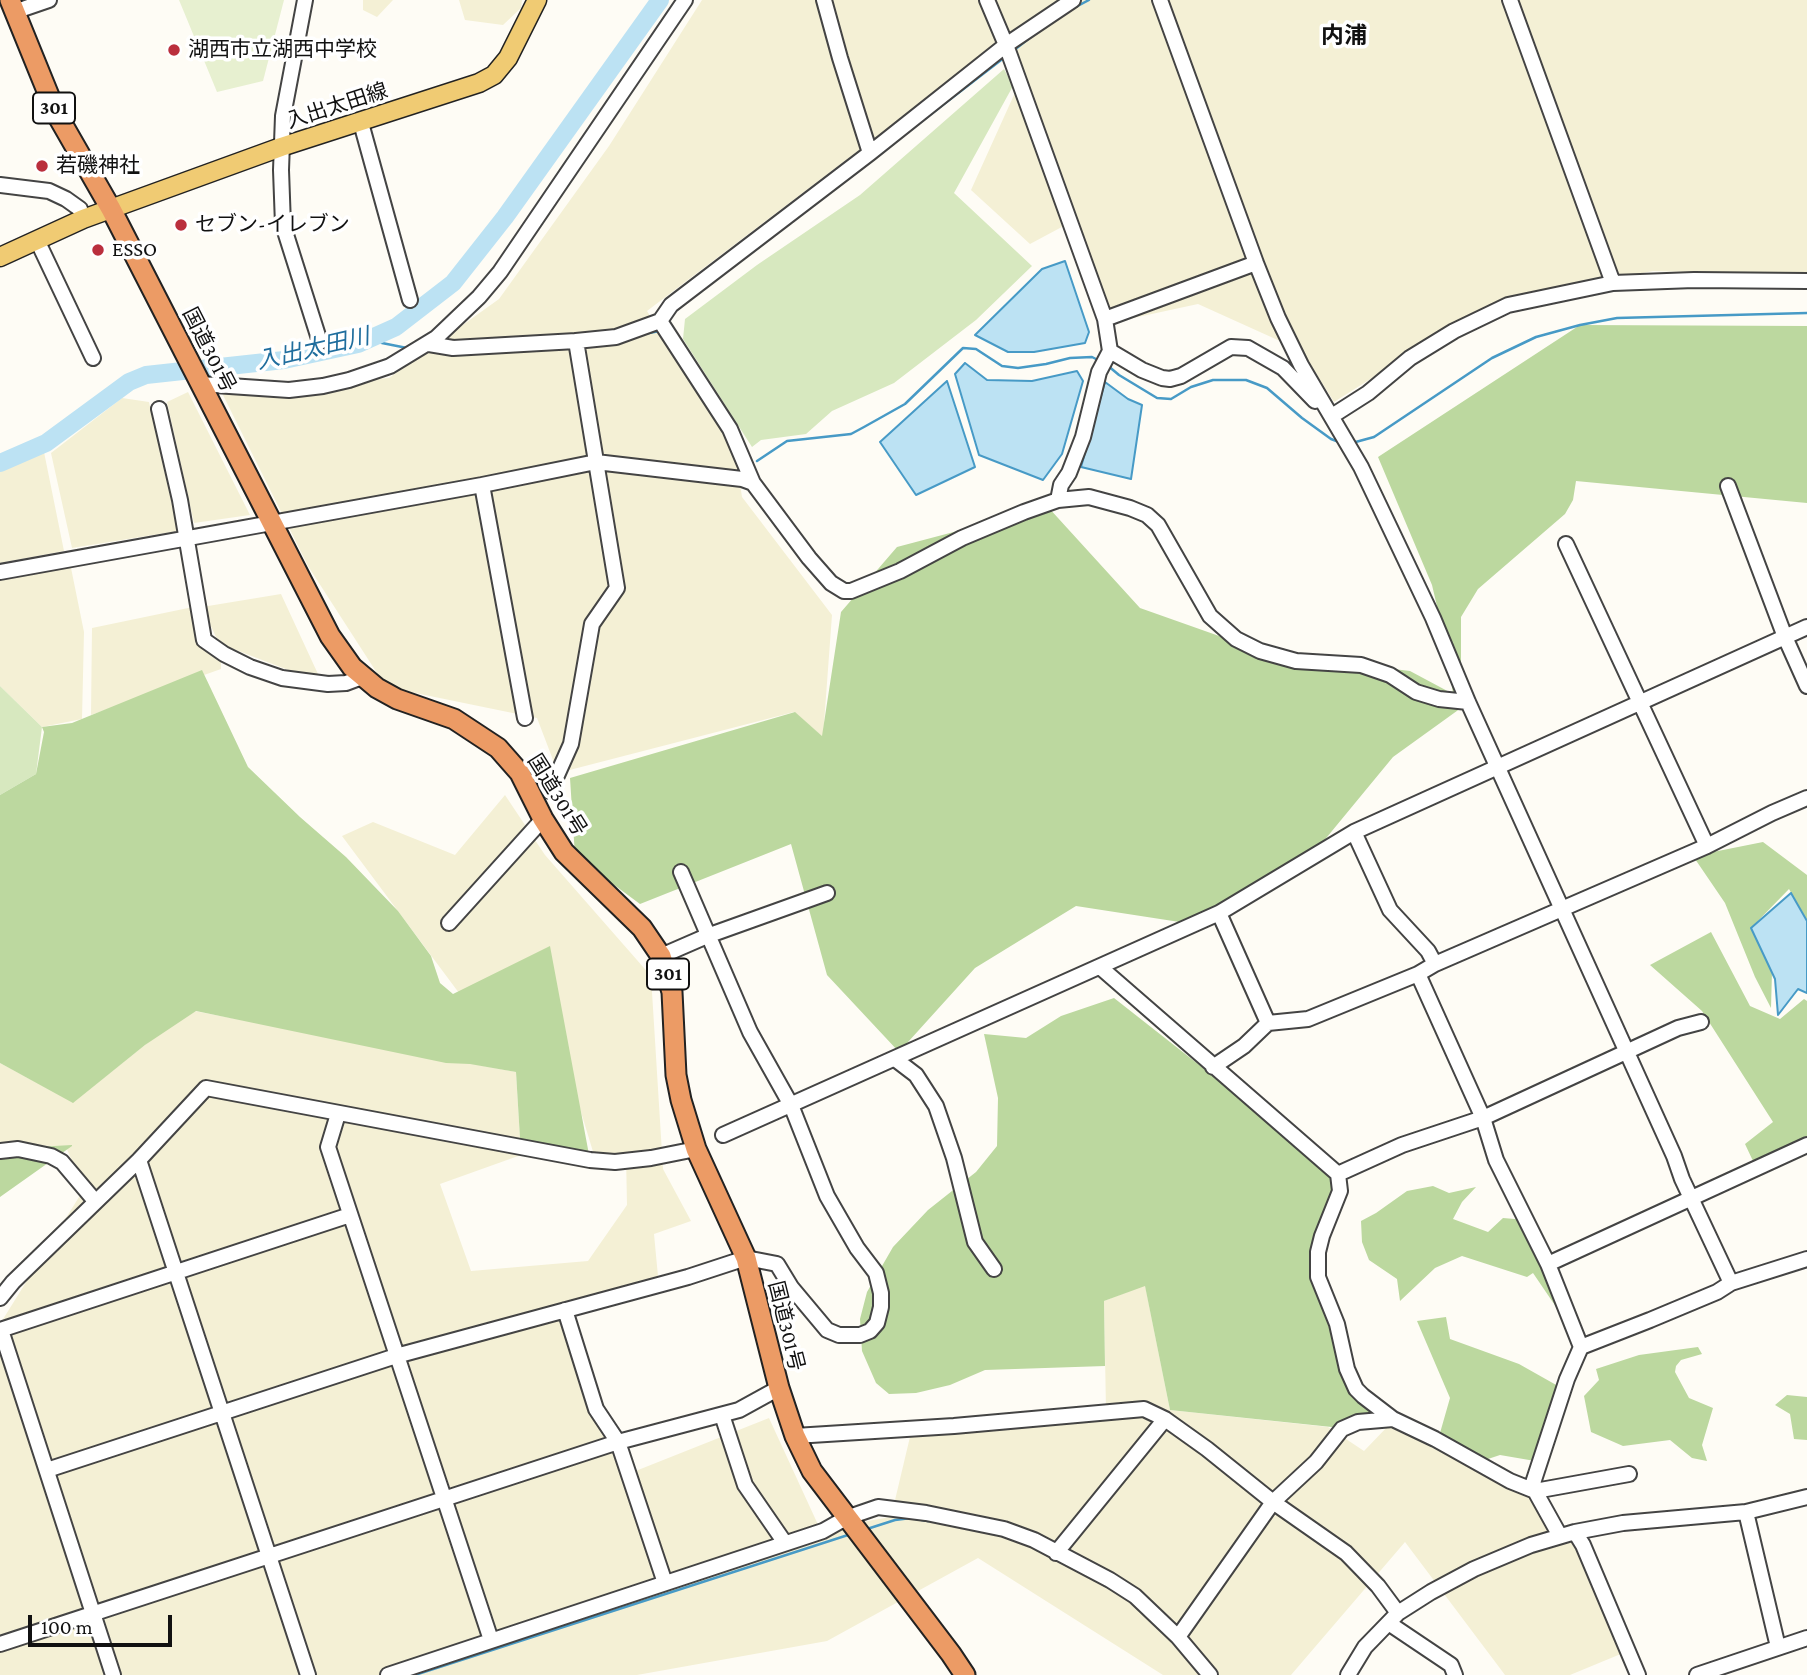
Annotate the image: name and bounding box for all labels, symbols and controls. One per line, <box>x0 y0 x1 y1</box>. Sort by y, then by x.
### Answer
district label: 内浦 <box>1321 22 1367 50</box>
place label: 湖西市立湖西中学校 <box>188 37 377 63</box>
marker: 湖西市立湖西中学校 <box>166 42 182 58</box>
street label: 入出太田線 <box>283 78 391 134</box>
road number: 301 <box>33 92 75 124</box>
place label: 若磯神社 <box>56 153 140 179</box>
marker: 若磯神社 <box>34 158 50 174</box>
place label: セブン-イレブン <box>195 212 350 238</box>
marker: セブン-イレブン <box>173 217 189 233</box>
place label: ESSO <box>112 237 157 263</box>
marker: ESSO <box>90 242 106 258</box>
street label: 国道301号 <box>177 303 241 397</box>
water label: 入出太田川 <box>254 323 372 375</box>
street label: 国道301号 <box>522 749 592 841</box>
road number: 301 <box>647 958 689 990</box>
street label: 国道301号 <box>763 1278 809 1374</box>
scale bar <box>32 1602 175 1646</box>
text: 100 m <box>41 1615 93 1639</box>

